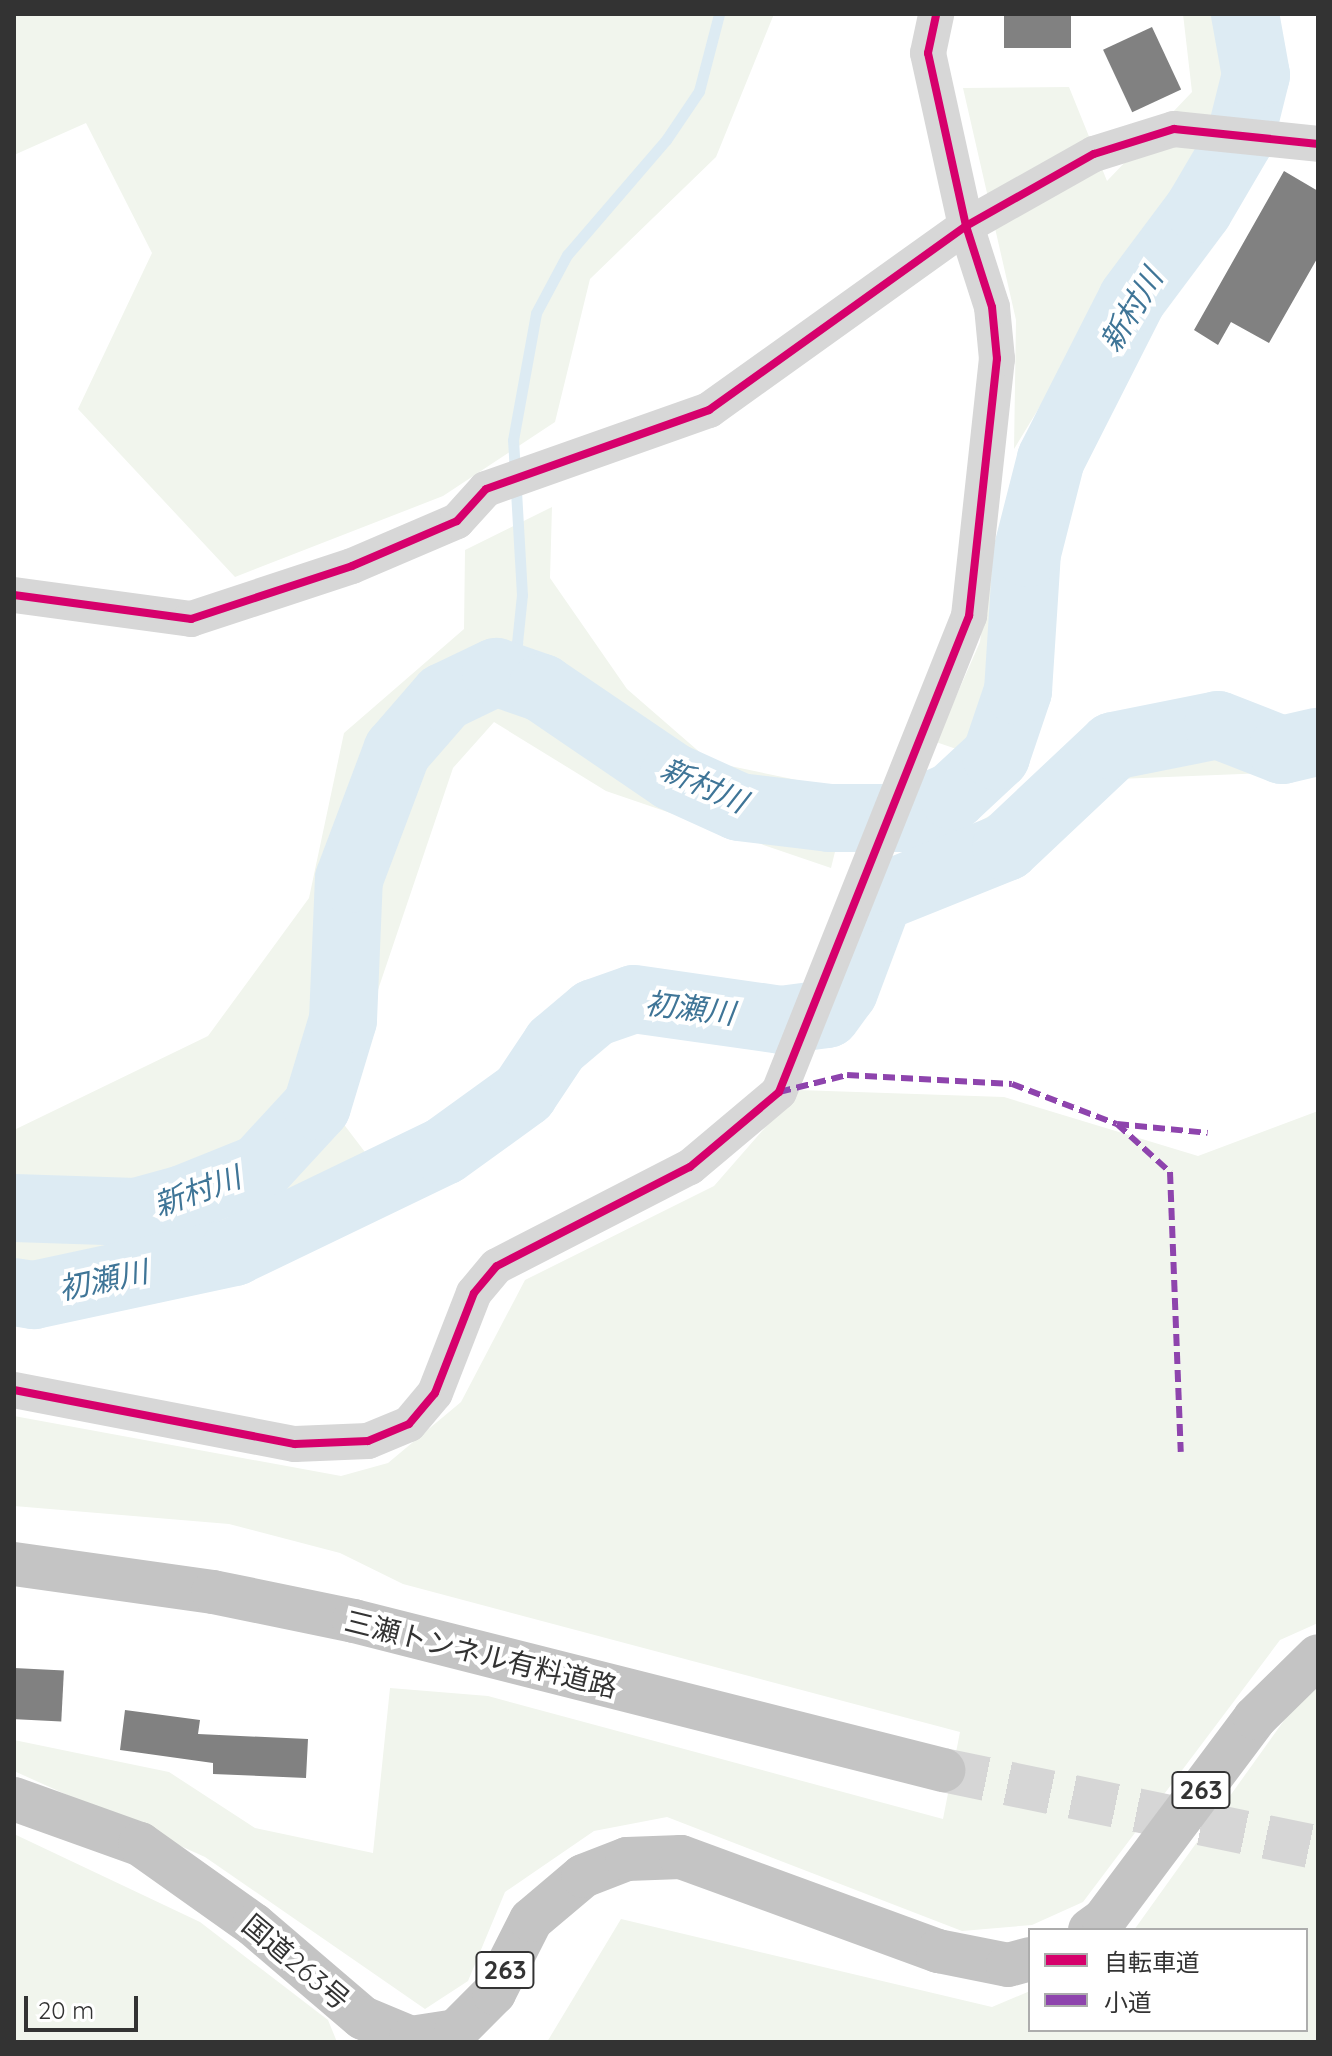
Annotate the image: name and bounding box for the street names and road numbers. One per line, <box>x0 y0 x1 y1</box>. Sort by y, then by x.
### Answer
street label: 三瀬トンネル有料道路 <box>341 1604 621 1704</box>
road number: 263 <box>1171 1768 1231 1812</box>
street label: 国道263号 <box>236 1908 356 2016</box>
road number: 263 <box>475 1948 535 1992</box>

